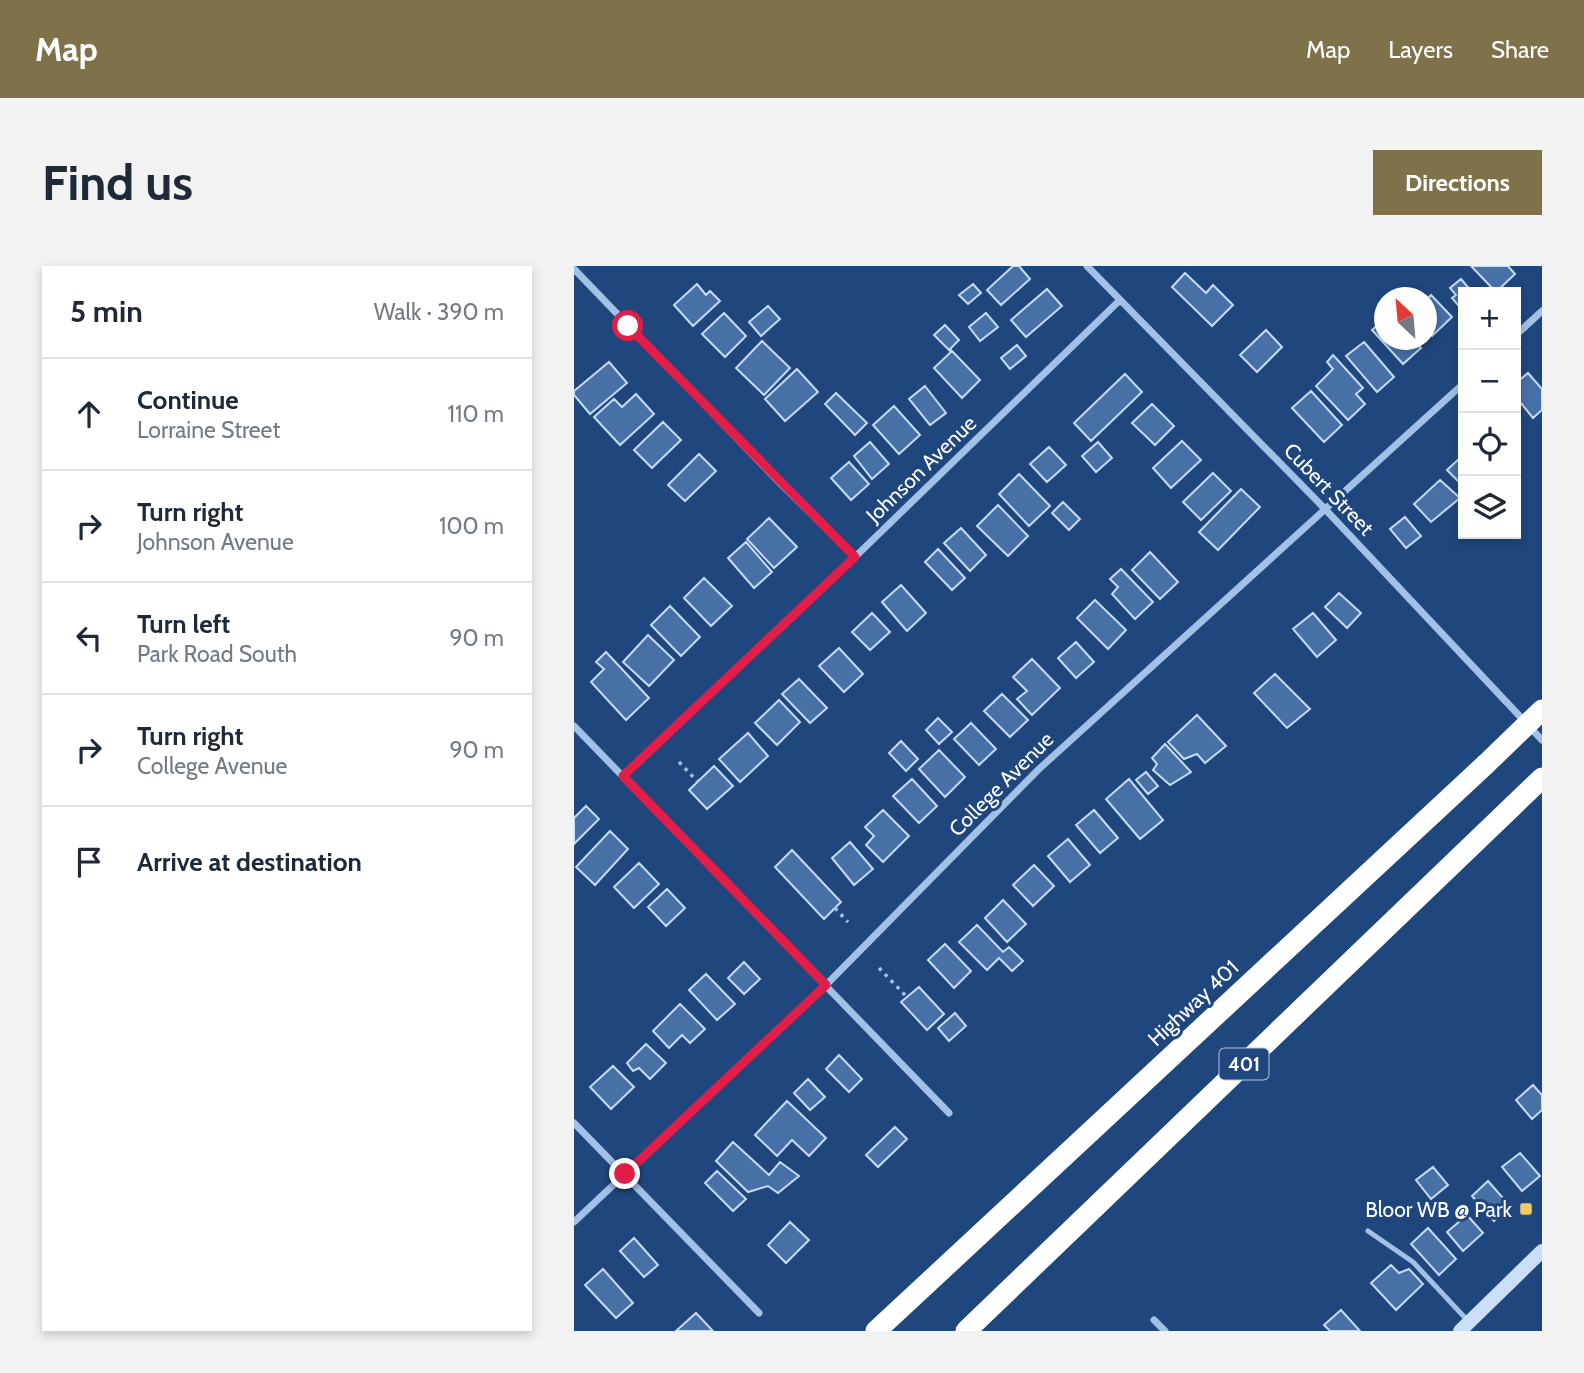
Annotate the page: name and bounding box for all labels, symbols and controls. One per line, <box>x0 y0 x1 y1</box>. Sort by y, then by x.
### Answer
text: Map <box>35 29 98 69</box>
text: Map <box>1306 35 1350 64</box>
text: Layers <box>1388 35 1453 64</box>
text: Share <box>1491 35 1549 64</box>
button: Directions <box>1373 150 1542 215</box>
text: Find us <box>42 153 193 212</box>
north arrow <box>1374 287 1437 350</box>
map controls <box>1458 287 1521 539</box>
button: + <box>1458 287 1521 350</box>
text: 5 min <box>70 293 143 330</box>
text: Walk · 390 m <box>374 298 504 326</box>
route start <box>612 310 643 341</box>
button: − <box>1458 350 1521 413</box>
text: Continue <box>137 384 239 416</box>
icon: ahead <box>70 395 108 433</box>
text: 110 m <box>448 400 504 428</box>
street label: Johnson Avenue <box>860 410 981 528</box>
button: locate <box>1458 413 1521 476</box>
text: Lorraine Street <box>137 416 280 444</box>
street label: Cubert Street <box>1279 438 1379 540</box>
button: layers <box>1458 476 1521 539</box>
text: Turn right <box>137 496 243 528</box>
icon: right <box>70 507 108 545</box>
text: 100 m <box>439 512 504 540</box>
text: Johnson Avenue <box>137 528 294 556</box>
text: Turn left <box>137 608 230 640</box>
icon: left <box>70 619 108 657</box>
text: 90 m <box>450 624 504 652</box>
text: Park Road South <box>137 640 297 668</box>
text: Turn right <box>137 720 243 752</box>
street label: College Avenue <box>944 726 1059 841</box>
icon: right <box>70 731 108 769</box>
text: 90 m <box>450 736 504 764</box>
text: College Avenue <box>137 752 287 780</box>
icon: arrive <box>70 843 108 881</box>
text: Arrive at destination <box>137 846 362 878</box>
street label: Highway 401 <box>1143 955 1243 1051</box>
road number: 401 <box>1220 1048 1268 1080</box>
route end <box>609 1158 640 1189</box>
place label: Bloor WB @ Park <box>1365 1197 1513 1222</box>
marker: Bloor WB @ Park <box>1518 1201 1534 1217</box>

